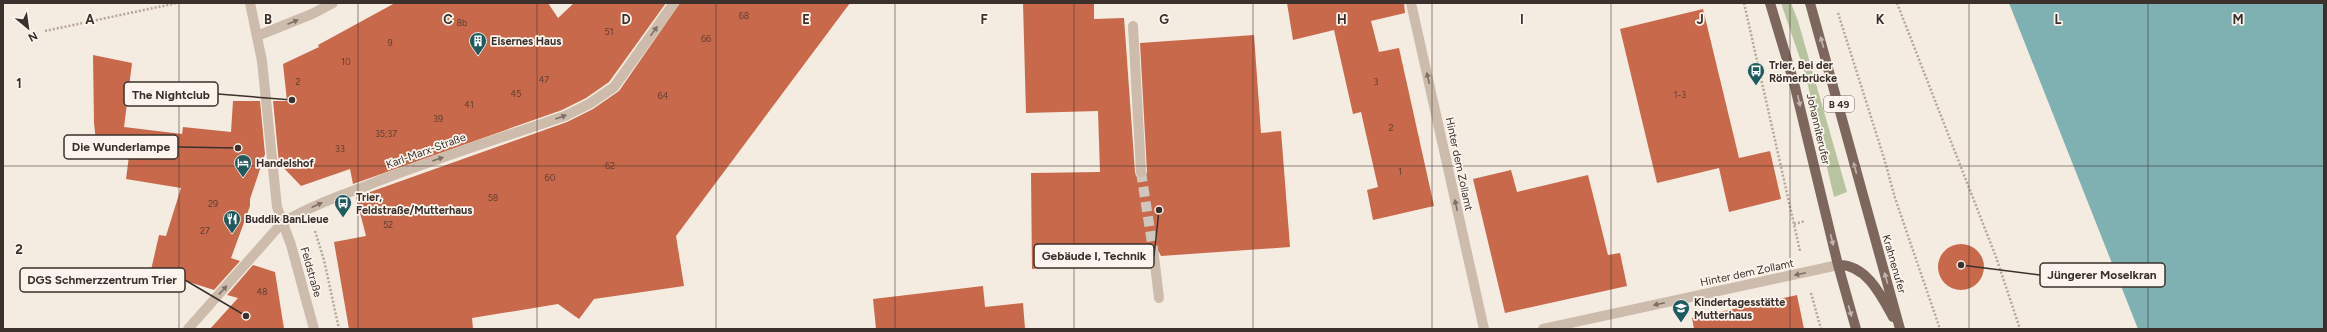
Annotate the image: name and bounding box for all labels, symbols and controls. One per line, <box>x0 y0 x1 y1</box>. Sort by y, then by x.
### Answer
north arrow <box>8 8 48 48</box>
house number: 68 <box>739 10 750 21</box>
text: A <box>85 12 95 27</box>
text: B <box>264 12 272 27</box>
text: C <box>443 12 453 27</box>
text: D <box>621 12 631 27</box>
text: E <box>802 12 810 27</box>
text: F <box>980 12 988 27</box>
text: G <box>1159 12 1169 27</box>
text: H <box>1337 12 1347 27</box>
text: I <box>1520 12 1524 27</box>
text: J <box>1696 12 1704 27</box>
text: K <box>1876 12 1885 27</box>
text: L <box>2055 12 2062 27</box>
text: M <box>2232 12 2244 27</box>
house number: 8b <box>457 17 467 28</box>
one-way arrow <box>288 18 300 24</box>
one-way arrow <box>650 25 658 36</box>
house number: 51 <box>605 26 613 37</box>
text: N <box>26 29 39 44</box>
building icon: Eisernes Haus <box>468 31 488 56</box>
house number: 66 <box>701 33 711 44</box>
place label: Eisernes Haus <box>491 35 561 48</box>
one-way arrow <box>1819 36 1825 48</box>
house number: 9 <box>387 37 393 48</box>
house number: 10 <box>341 56 351 67</box>
place label: Trier, Bei der Römerbrücke <box>1769 59 1837 85</box>
bus stop icon: Trier, Bei der Römerbrücke <box>1746 61 1766 86</box>
one-way arrow <box>1424 72 1430 84</box>
house number: 47 <box>539 74 549 85</box>
text: 1 <box>16 76 22 91</box>
house number: 2 <box>295 76 301 87</box>
house number: 3 <box>1374 76 1379 87</box>
callout: The Nightclub <box>124 82 218 106</box>
text: The Nightclub <box>132 88 210 102</box>
house number: 45 <box>511 88 521 99</box>
house number: 1-3 <box>1674 89 1686 100</box>
house number: 64 <box>658 90 669 101</box>
street label: Johanniterufer <box>1804 92 1833 166</box>
one-way arrow <box>1796 94 1802 107</box>
road number: B 49 <box>1824 96 1854 112</box>
house number: 41 <box>464 99 474 110</box>
house number: 39 <box>433 113 443 124</box>
one-way arrow <box>556 113 568 119</box>
street label: Hinter dem Zollamt <box>1443 116 1475 212</box>
house number: 2 <box>1388 122 1394 133</box>
house number: 35;37 <box>375 128 397 139</box>
street label: Karl-Marx-Straße <box>384 131 468 171</box>
callout: Die Wunderlampe <box>64 135 178 159</box>
text: Die Wunderlampe <box>72 140 171 154</box>
house number: 33 <box>335 143 345 154</box>
hotel icon: Handelshof <box>233 153 253 178</box>
one-way arrow <box>433 156 445 162</box>
place label: Handelshof <box>256 157 314 170</box>
house number: 62 <box>605 160 615 171</box>
one-way arrow <box>1852 162 1858 174</box>
house number: 1 <box>1398 166 1402 177</box>
house number: 60 <box>545 172 556 183</box>
place label: Trier, Feldstraße/Mutterhaus <box>356 191 472 217</box>
house number: 58 <box>488 192 499 203</box>
bus stop icon: Trier, Feldstraße/Mutterhaus <box>333 193 353 218</box>
house number: 29 <box>208 198 218 209</box>
one-way arrow <box>1452 199 1458 211</box>
one-way arrow <box>311 202 322 208</box>
restaurant icon: Buddik BanLieue <box>222 209 242 234</box>
place label: Buddik BanLieue <box>245 213 329 226</box>
house number: 52 <box>383 219 393 230</box>
house number: 27 <box>200 225 210 236</box>
street label: Krahnenufer <box>1879 233 1909 295</box>
one-way arrow <box>1829 234 1835 247</box>
text: 2 <box>15 242 23 257</box>
callout: Gebäude I, Technik <box>1034 244 1154 268</box>
street label: Feldstraße <box>298 245 324 299</box>
text: Gebäude I, Technik <box>1042 249 1147 263</box>
street label: Hinter dem Zollamt <box>1699 257 1795 289</box>
callout: Jüngerer Moselkran <box>2040 263 2165 287</box>
callout: DGS Schmerzzentrum Trier <box>20 268 185 292</box>
text: Jüngerer Moselkran <box>2047 268 2157 282</box>
one-way arrow <box>1794 271 1806 277</box>
one-way arrow <box>1883 272 1889 284</box>
text: DGS Schmerzzentrum Trier <box>27 273 177 287</box>
one-way arrow <box>219 284 228 295</box>
house number: 48 <box>256 286 268 297</box>
place label: Kindertagesstätte Mutterhaus <box>1694 296 1785 322</box>
school or university icon: Kindertagesstätte Mutterhaus <box>1671 298 1691 323</box>
one-way arrow <box>1653 302 1665 308</box>
one-way arrow <box>1848 304 1854 317</box>

